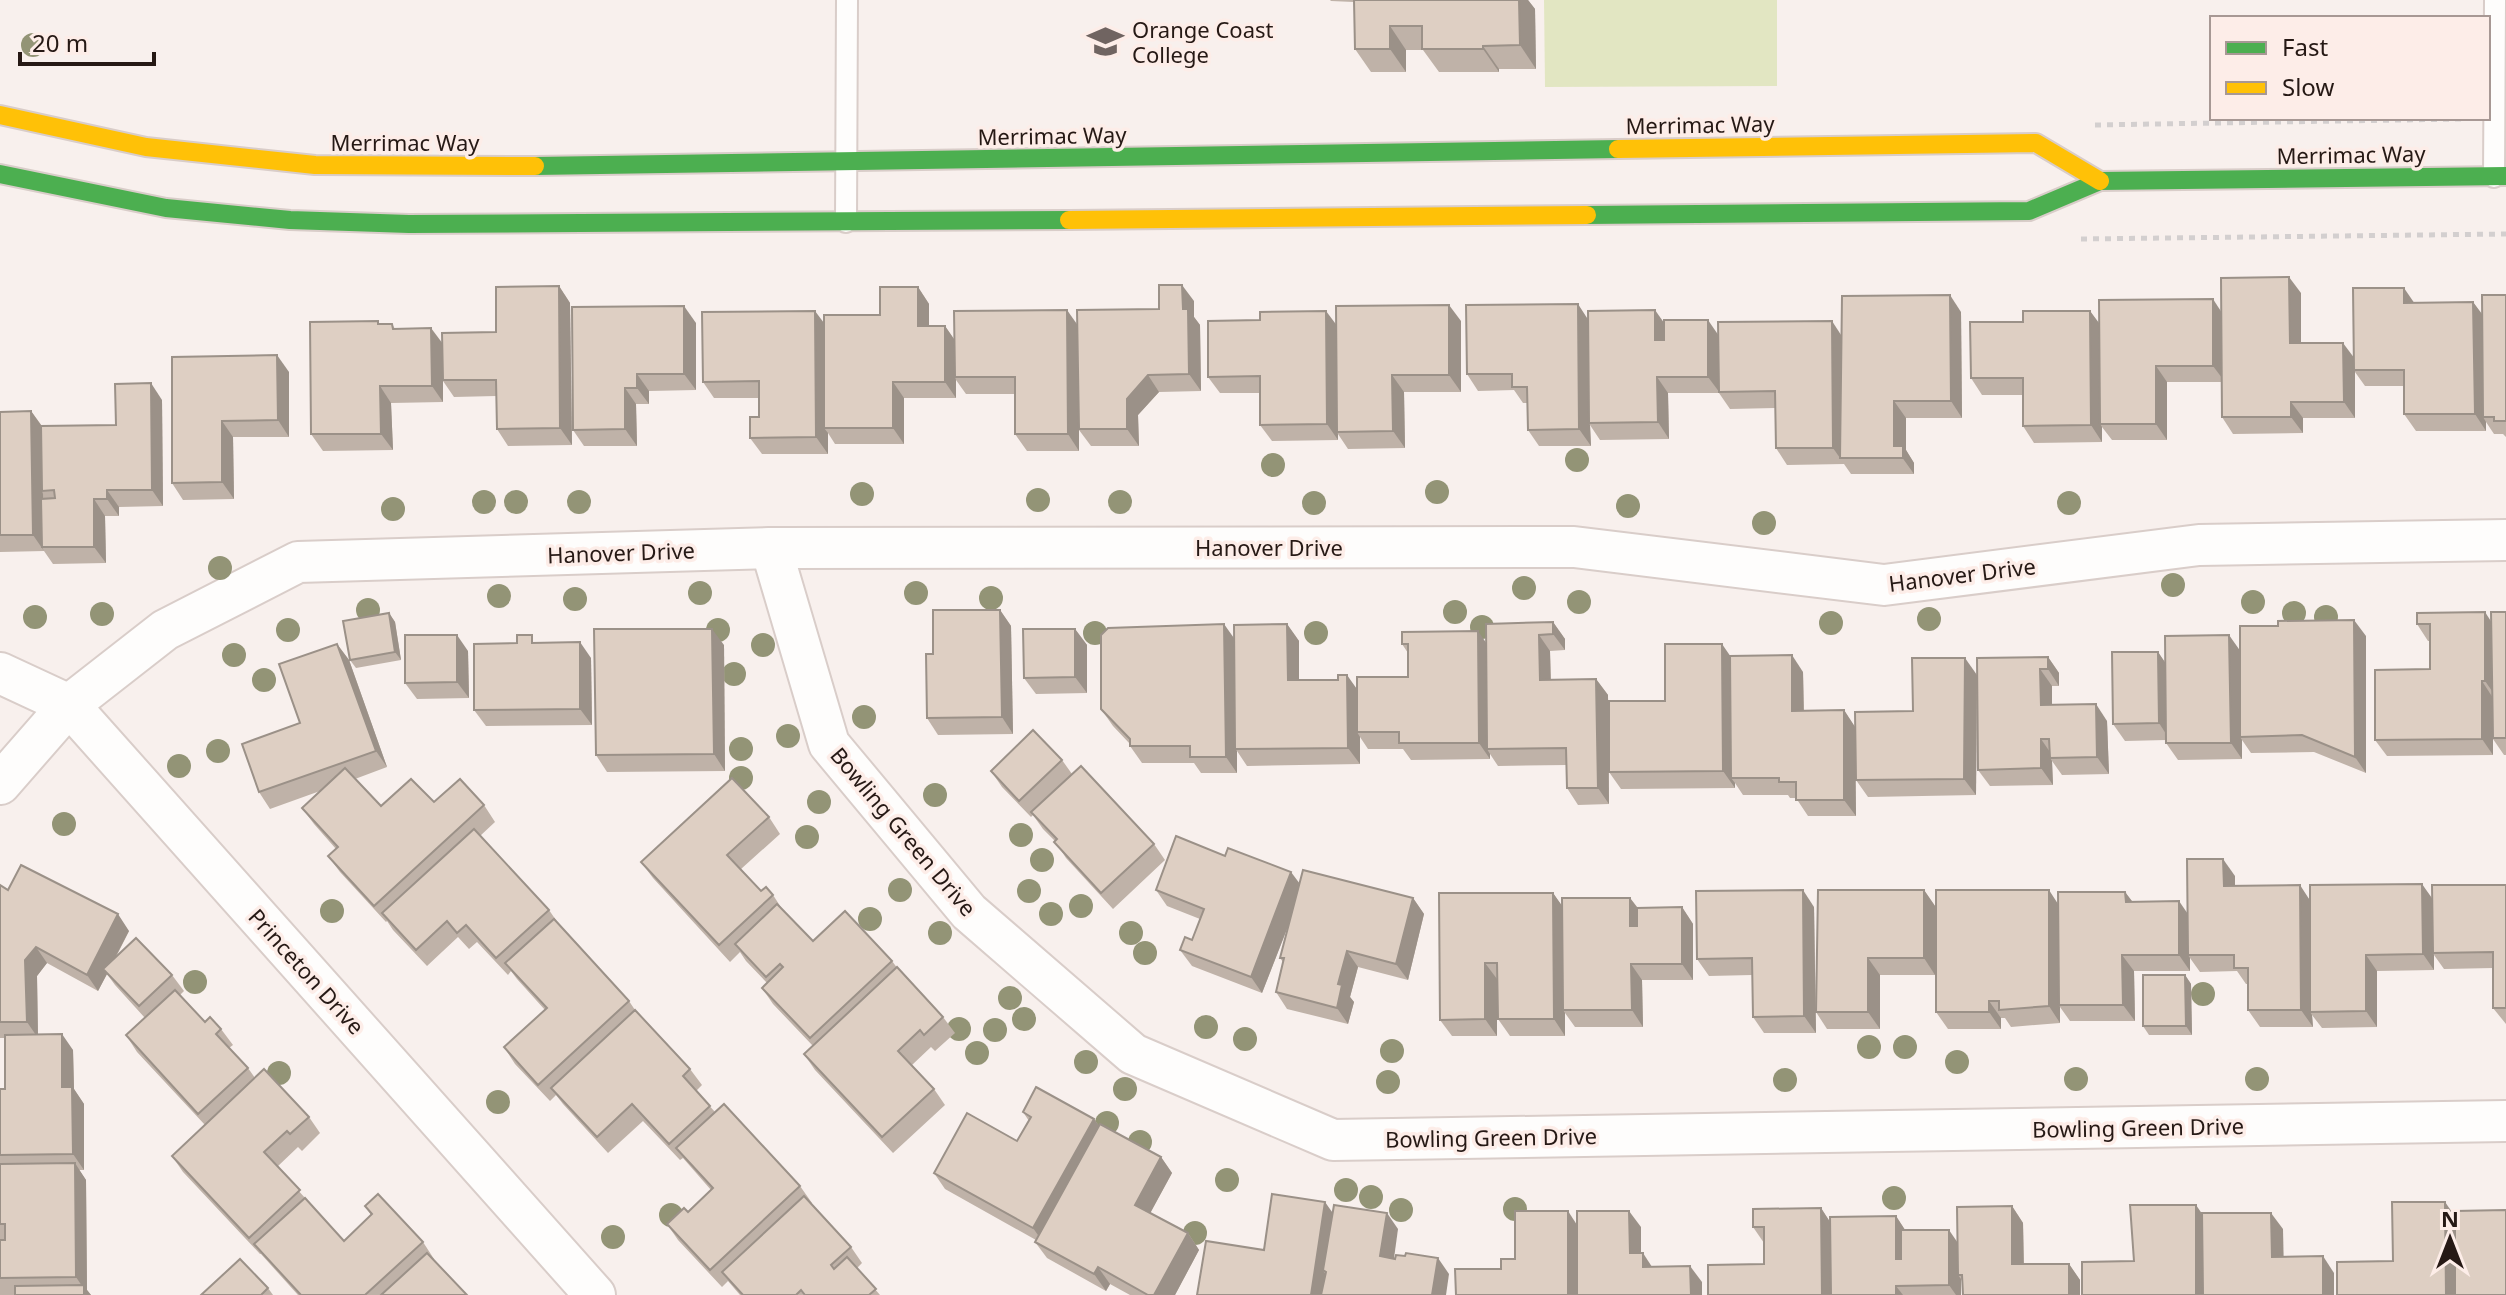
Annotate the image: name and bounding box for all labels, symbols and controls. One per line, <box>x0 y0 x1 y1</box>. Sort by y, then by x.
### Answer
place label: Orange Coast College <box>1132 14 1274 69</box>
scale bar <box>20 16 154 66</box>
legend <box>2210 16 2490 120</box>
school or university icon: Orange Coast College <box>1087 23 1125 61</box>
text: 20 m <box>32 26 88 59</box>
text: Fast <box>2282 30 2328 63</box>
text: Slow <box>2282 70 2334 103</box>
street label: Merrimac Way <box>1625 108 1776 140</box>
street label: Merrimac Way <box>977 119 1128 151</box>
street label: Merrimac Way <box>331 127 480 157</box>
street label: Merrimac Way <box>2276 138 2427 170</box>
street label: Hanover Drive <box>1195 532 1343 562</box>
street label: Hanover Drive <box>547 534 695 570</box>
street label: Hanover Drive <box>1887 550 2037 598</box>
street label: Bowling Green Drive <box>824 740 984 922</box>
street label: Princeton Drive <box>242 902 372 1040</box>
street label: Bowling Green Drive <box>2032 1110 2244 1144</box>
street label: Bowling Green Drive <box>1385 1120 1597 1154</box>
north arrow <box>2410 1199 2490 1279</box>
text: N <box>2441 1203 2459 1233</box>

